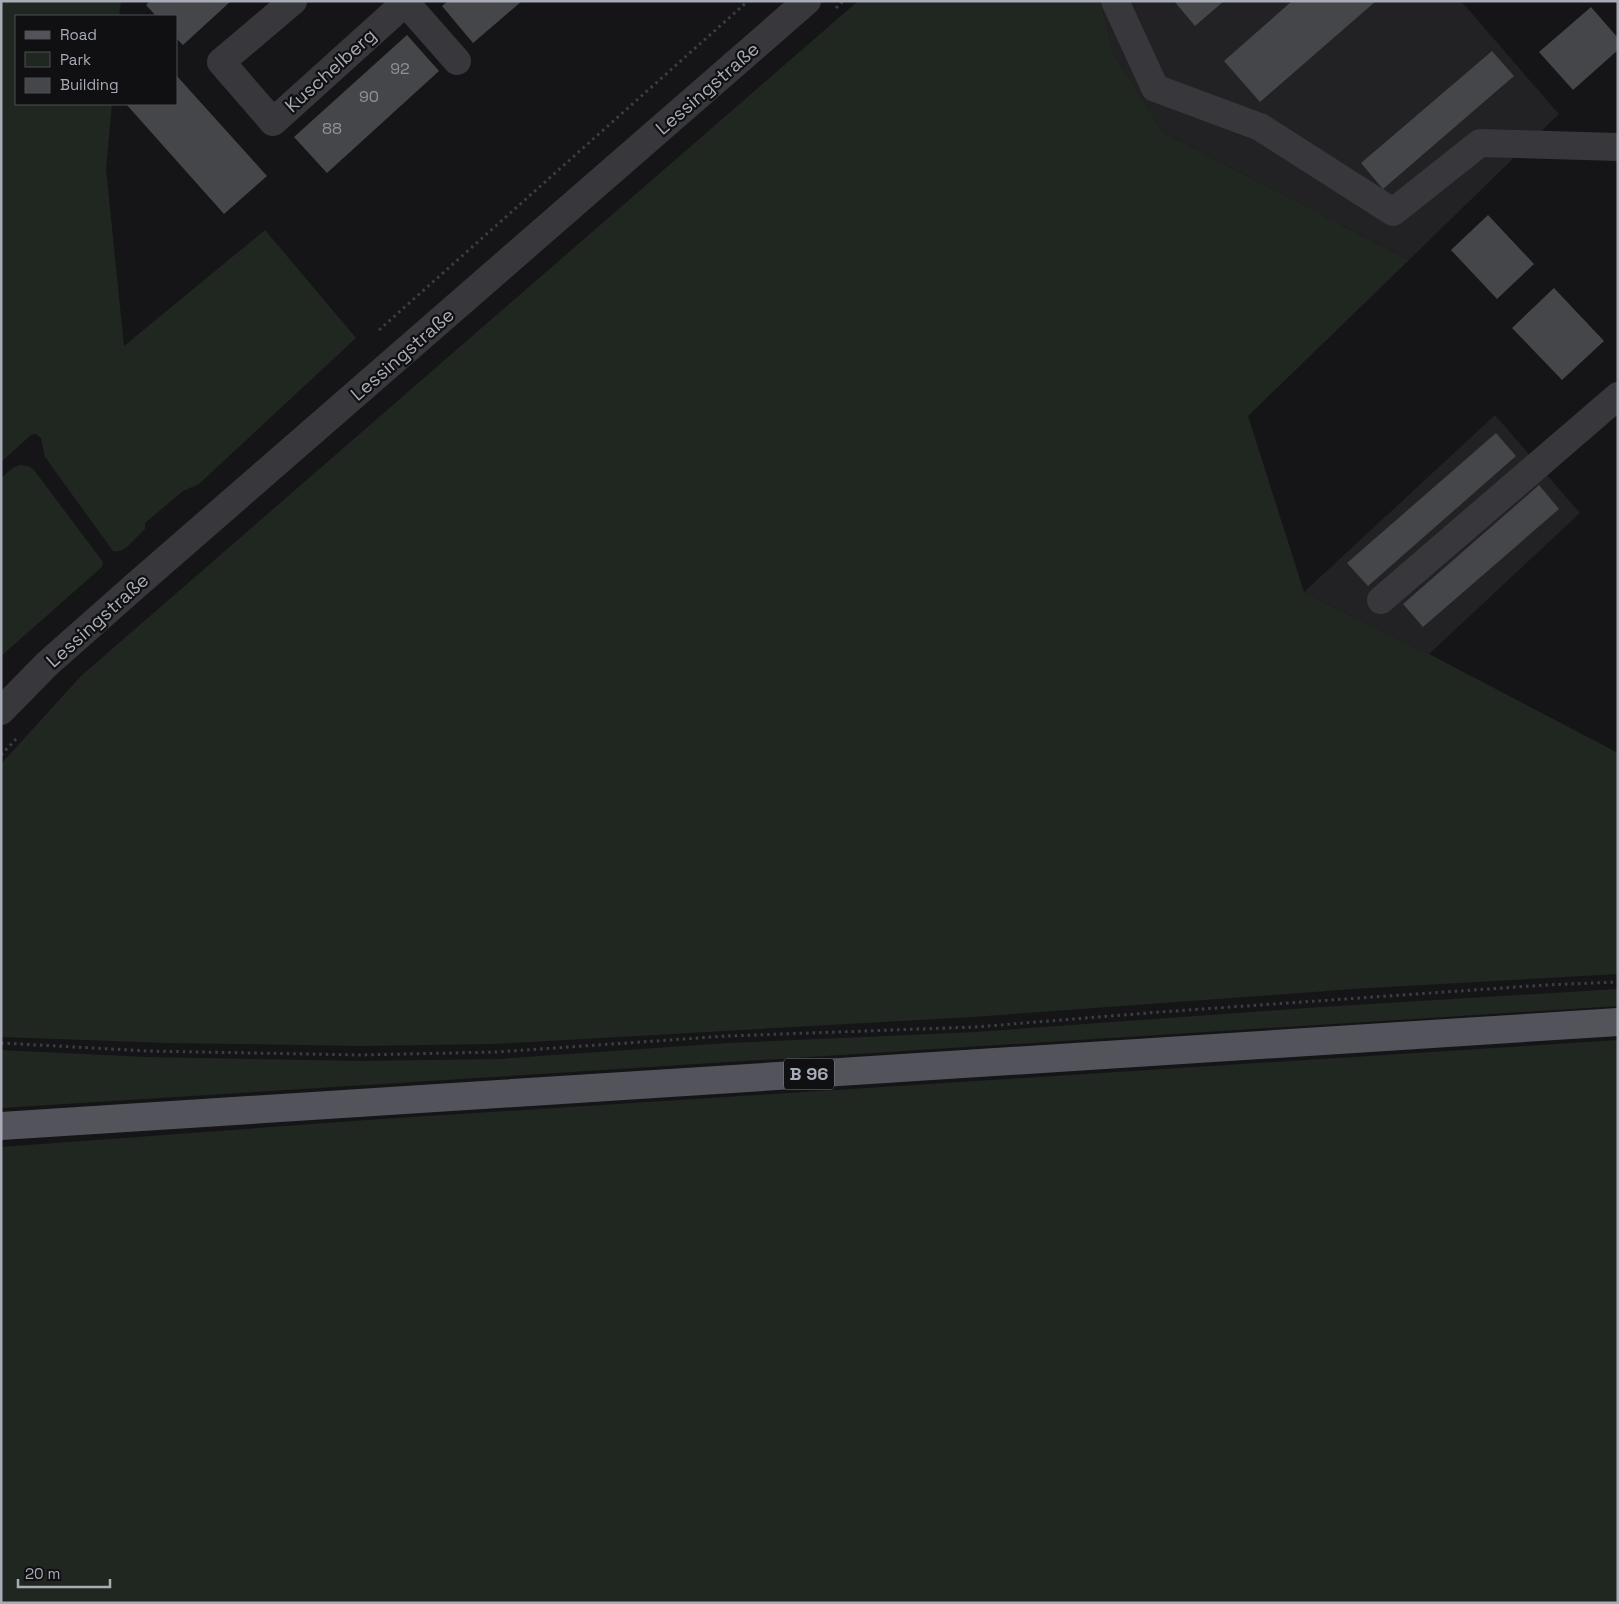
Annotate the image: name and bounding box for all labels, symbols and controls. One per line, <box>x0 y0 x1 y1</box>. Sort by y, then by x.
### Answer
legend <box>15 15 178 105</box>
street label: Kuschelberg <box>279 23 381 118</box>
text: Road <box>60 25 97 44</box>
street label: Lessingstraße <box>650 36 764 140</box>
text: Park <box>60 50 91 69</box>
house number: 92 <box>390 58 410 79</box>
text: Building <box>60 75 119 94</box>
house number: 90 <box>359 86 379 107</box>
house number: 88 <box>322 118 342 139</box>
street label: Lessingstraße <box>345 302 459 406</box>
street label: Lessingstraße <box>41 568 154 673</box>
road number: B 96 <box>784 1058 834 1090</box>
scale bar <box>18 1556 110 1588</box>
text: 20 m <box>25 1564 60 1583</box>

